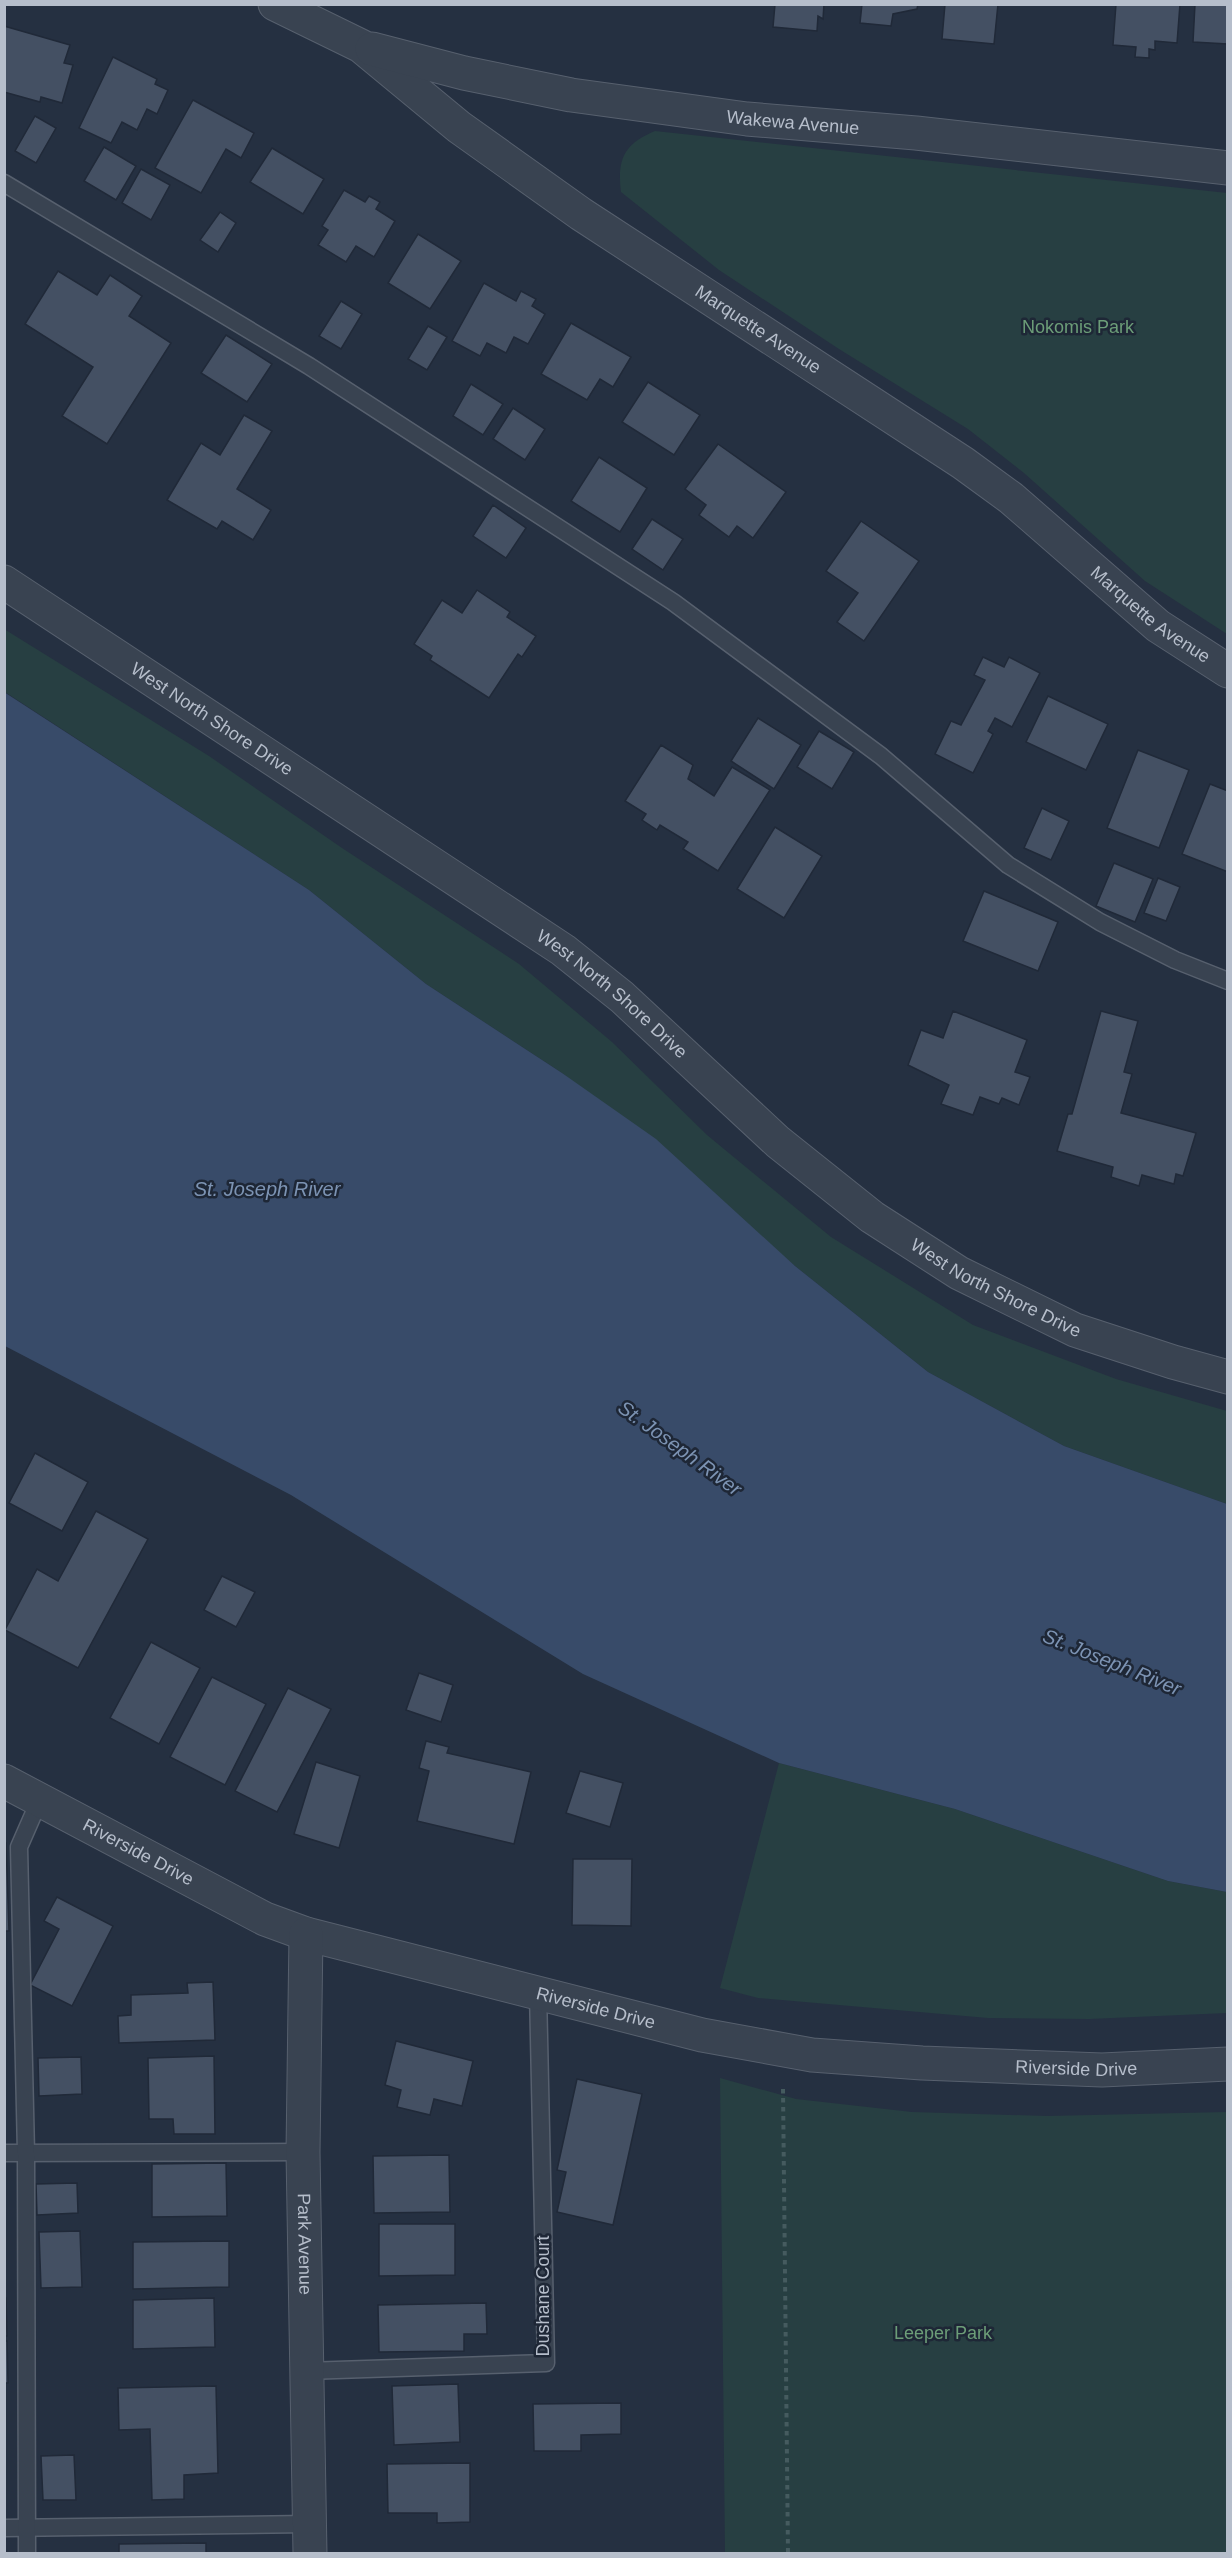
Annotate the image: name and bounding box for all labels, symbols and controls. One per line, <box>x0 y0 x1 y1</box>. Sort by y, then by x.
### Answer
street label: Wakewa Avenue <box>725 106 860 138</box>
street label: Marquette Avenue <box>691 281 825 378</box>
park label: Nokomis Park <box>1022 317 1135 337</box>
street label: Marquette Avenue <box>1087 562 1214 667</box>
street label: West North Shore Drive <box>127 658 297 779</box>
street label: West North Shore Drive <box>533 926 691 1062</box>
water label: St. Joseph River <box>194 1178 342 1200</box>
street label: West North Shore Drive <box>907 1235 1083 1341</box>
water label: St. Joseph River <box>614 1396 747 1501</box>
water label: St. Joseph River <box>1040 1624 1185 1700</box>
street label: Riverside Drive <box>80 1815 197 1889</box>
street label: Riverside Drive <box>534 1983 657 2033</box>
street label: Riverside Drive <box>1015 2057 1138 2080</box>
street label: Park Avenue <box>294 2193 315 2295</box>
street label: Dushane Court <box>533 2235 553 2357</box>
park label: Leeper Park <box>894 2323 993 2343</box>

